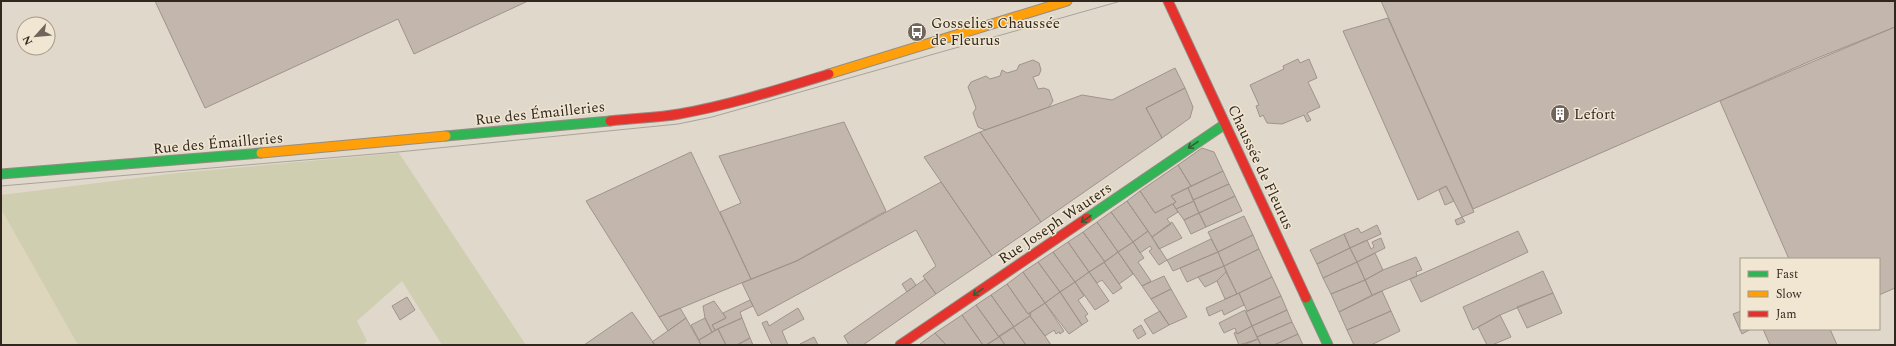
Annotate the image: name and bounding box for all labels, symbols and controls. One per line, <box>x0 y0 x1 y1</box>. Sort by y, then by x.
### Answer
place label: Gosselies Chaussée de Fleurus <box>931 12 1060 52</box>
north arrow <box>16 16 56 56</box>
bus stop icon: Gosselies Chaussée de Fleurus <box>906 21 928 43</box>
text: N <box>18 32 37 48</box>
street label: Rue des Émailleries <box>474 95 606 132</box>
street label: Chaussée de Fleurus <box>1221 101 1300 234</box>
building icon: Lefort <box>1549 103 1571 125</box>
place label: Lefort <box>1574 103 1615 126</box>
street label: Rue des Émailleries <box>152 126 284 161</box>
one-way arrow <box>1187 142 1199 150</box>
street label: Rue Joseph Wauters <box>994 177 1117 270</box>
one-way arrow <box>1080 215 1091 223</box>
legend <box>1740 258 1880 330</box>
text: Fast <box>1776 265 1798 284</box>
text: Slow <box>1776 285 1802 304</box>
one-way arrow <box>973 288 984 296</box>
text: Jam <box>1776 305 1797 324</box>

